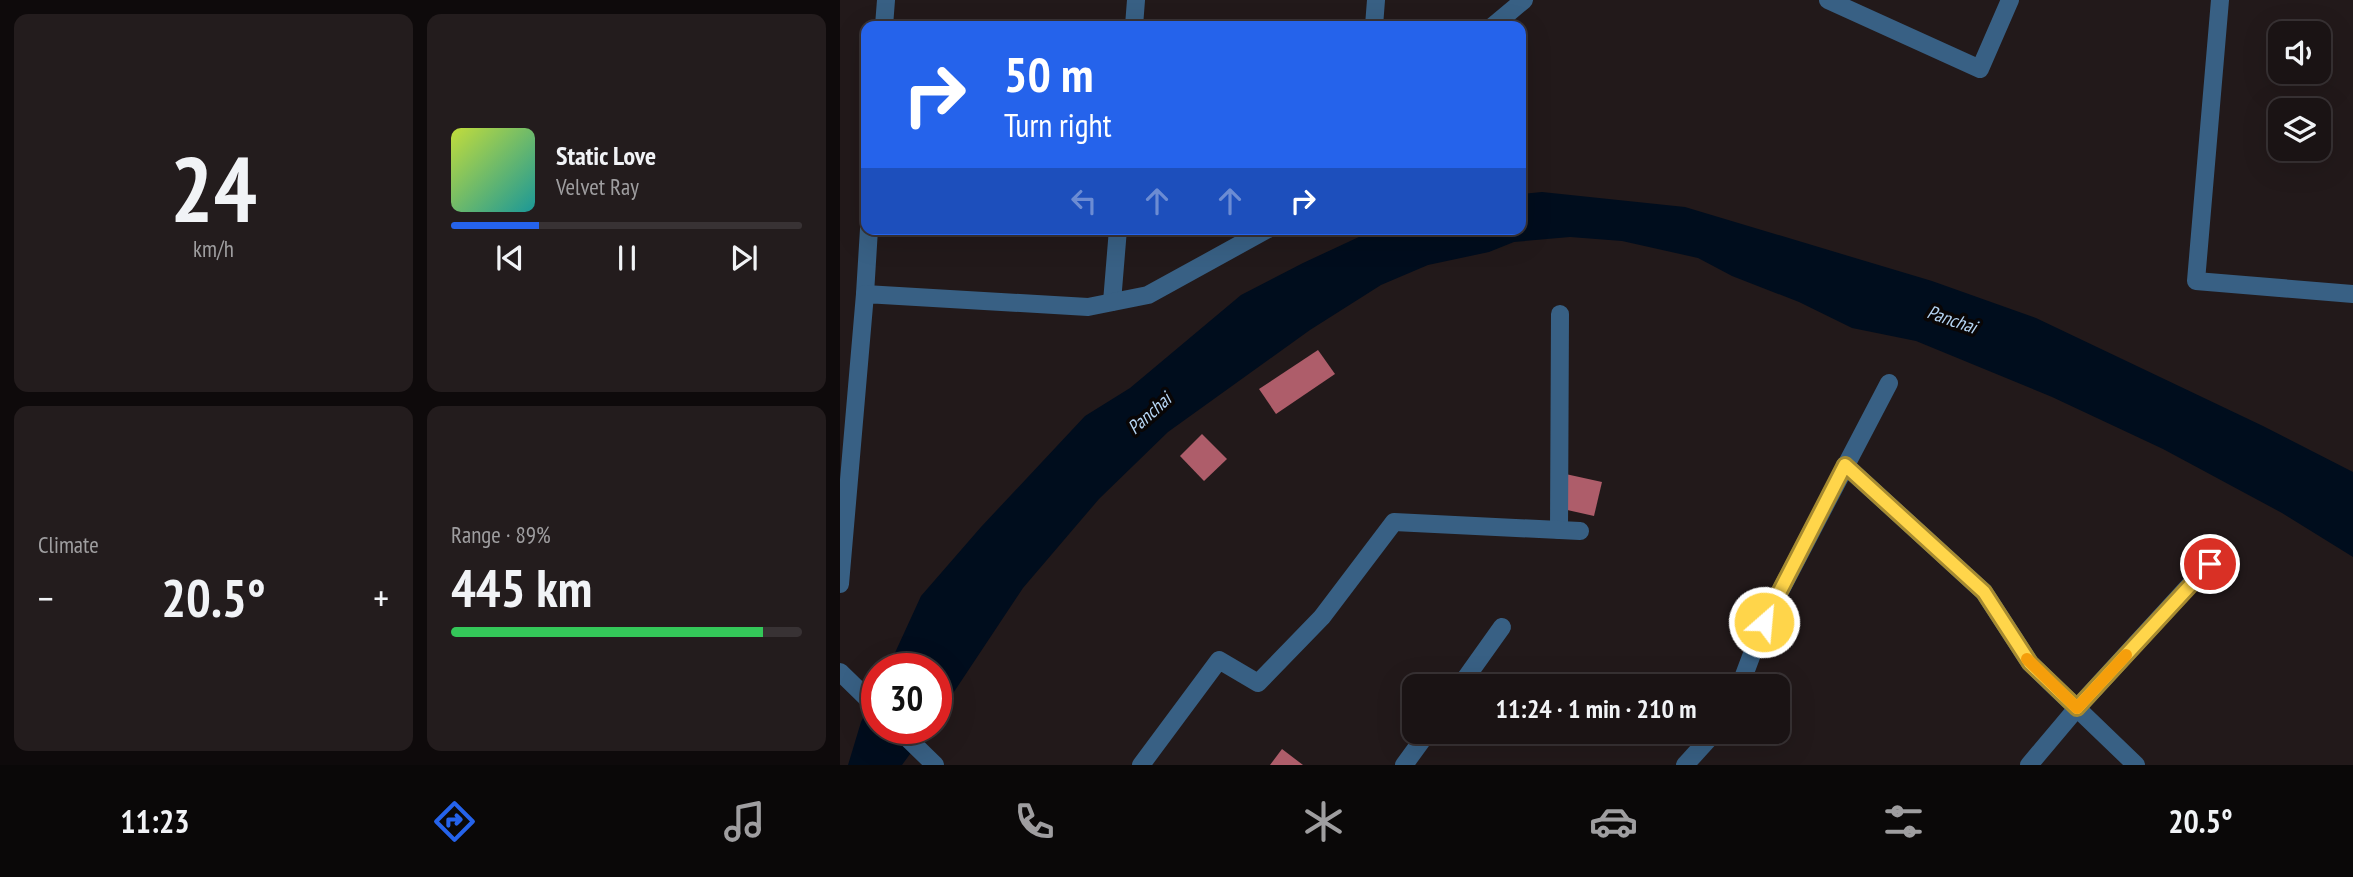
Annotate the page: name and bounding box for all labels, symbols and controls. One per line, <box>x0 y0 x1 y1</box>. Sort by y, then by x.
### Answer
map controls <box>2268 21 2331 161</box>
button: sound <box>2268 21 2331 84</box>
text: 50 m <box>1004 42 1093 106</box>
icon: right <box>889 49 980 140</box>
button: layers <box>2268 98 2331 161</box>
text: Turn right <box>1004 104 1112 146</box>
text: 24 <box>170 129 257 247</box>
text: Static Love <box>556 139 656 172</box>
text: Velvet Ray <box>556 172 639 201</box>
icon: left <box>1065 182 1103 220</box>
icon: ahead <box>1138 182 1176 220</box>
icon: ahead <box>1211 182 1249 220</box>
icon: right <box>1284 182 1322 220</box>
text: km/h <box>193 234 234 263</box>
icon: previous <box>491 239 529 277</box>
icon: pause <box>608 239 646 277</box>
icon: next <box>725 239 763 277</box>
water label: Panchai <box>1924 299 1983 340</box>
water label: Panchai <box>1122 385 1178 439</box>
text: Range · 89% <box>451 520 551 549</box>
text: Climate <box>38 530 99 559</box>
pin <box>2180 534 2240 594</box>
icon: arrive <box>2191 545 2229 583</box>
text: 445 km <box>451 554 592 621</box>
text: 20.5° <box>161 564 266 631</box>
text: − <box>38 573 54 622</box>
text: + <box>373 573 389 622</box>
position arrow <box>1727 585 1801 659</box>
speed limit sign: 30 <box>861 653 952 744</box>
text: 11:24 · 1 min · 210 m <box>1496 692 1696 725</box>
icon: directions <box>430 797 479 846</box>
icon: music <box>720 797 769 846</box>
icon: phone <box>1010 797 1059 846</box>
icon: climate <box>1299 797 1348 846</box>
icon: car <box>1589 797 1638 846</box>
icon: filters <box>1879 797 1928 846</box>
text: 11:23 <box>120 800 190 842</box>
text: 20.5° <box>2168 800 2233 842</box>

